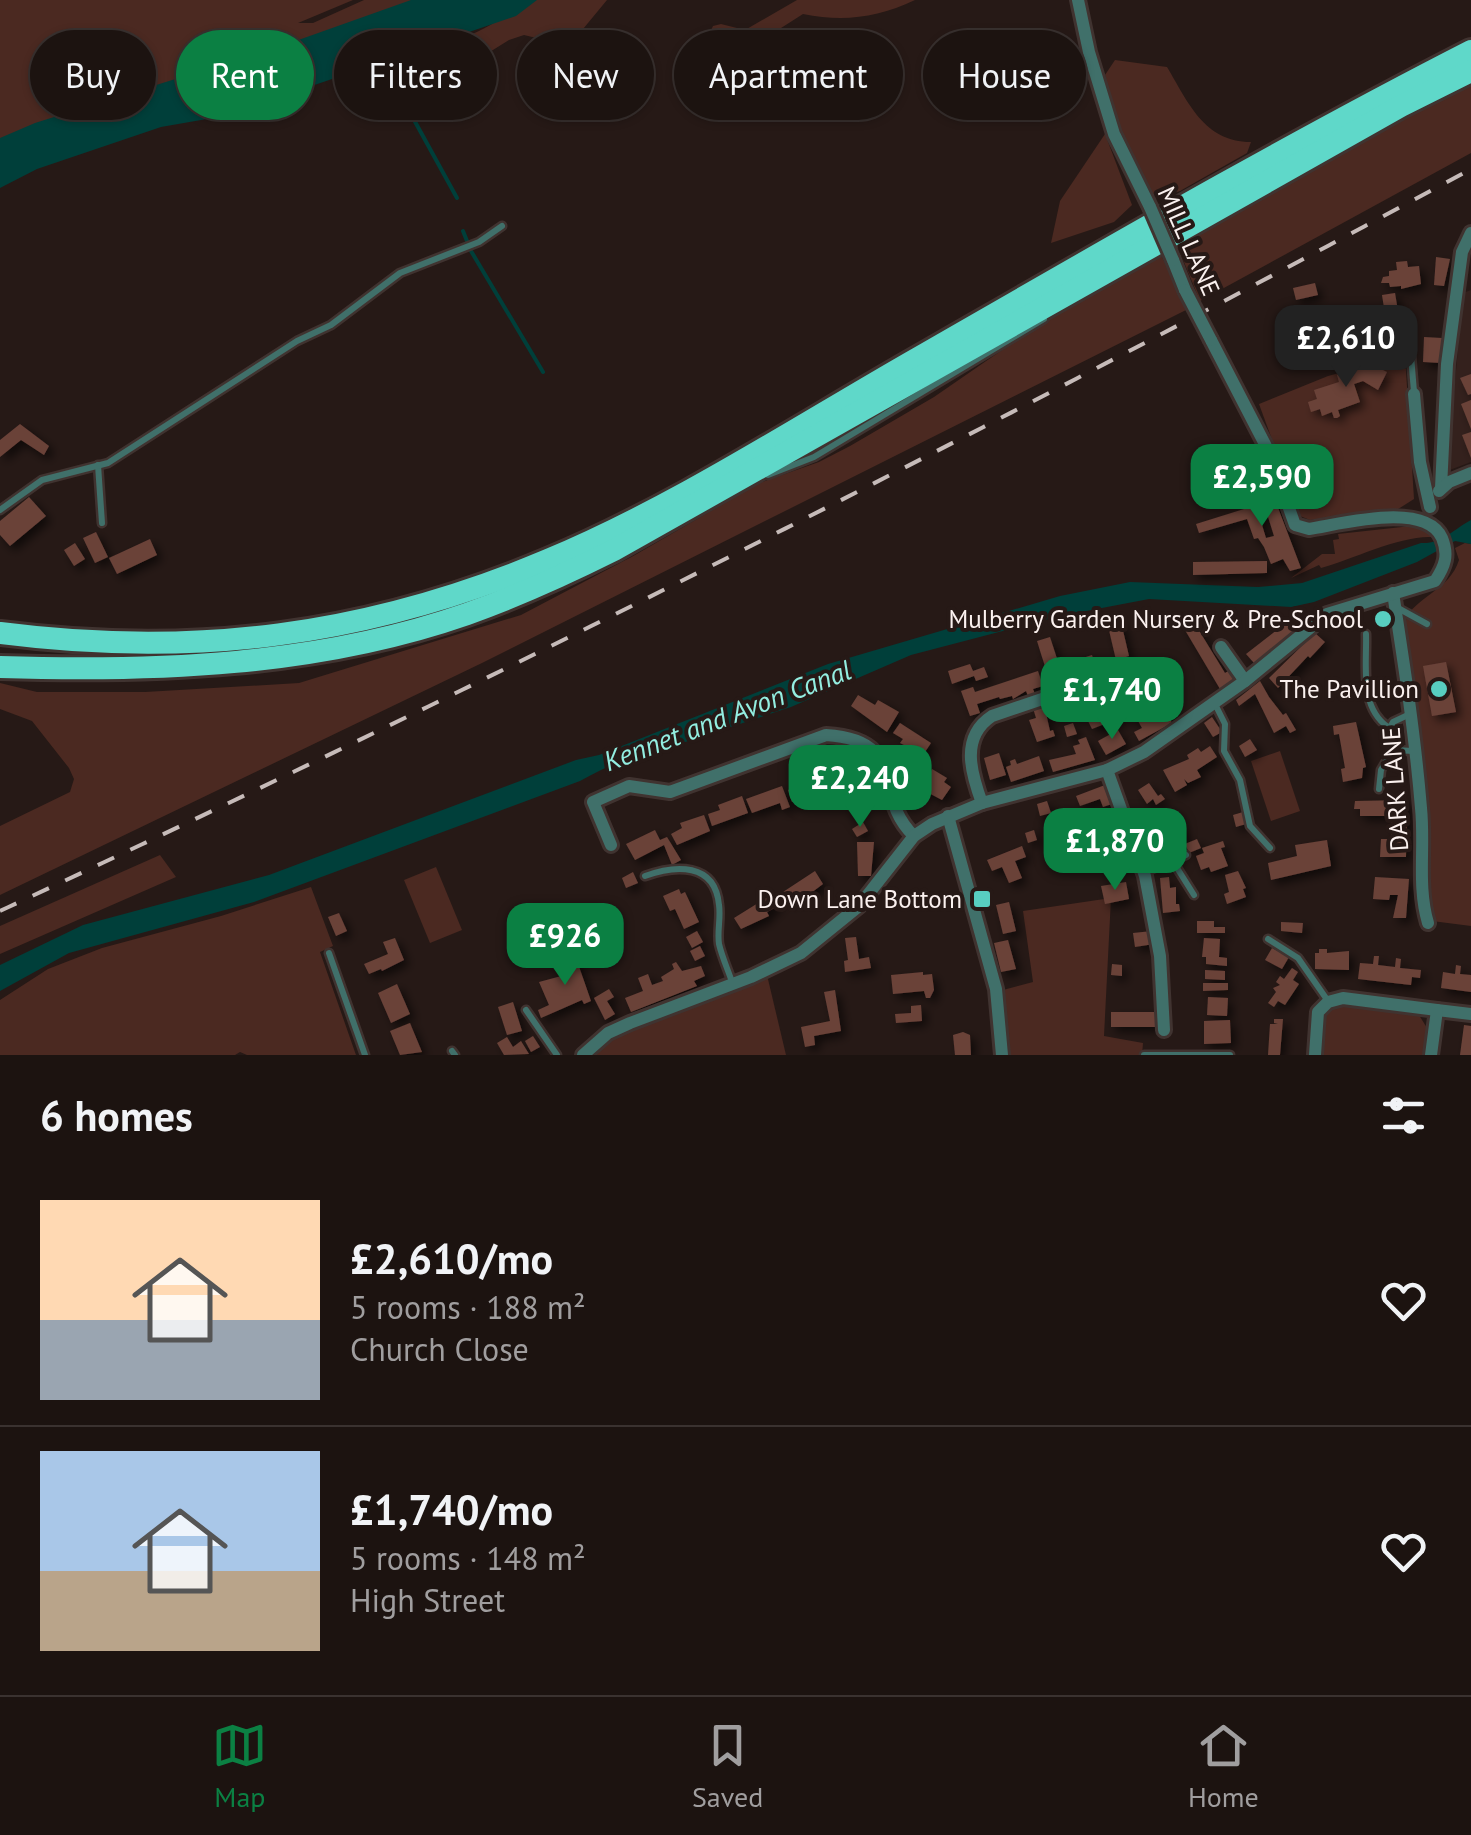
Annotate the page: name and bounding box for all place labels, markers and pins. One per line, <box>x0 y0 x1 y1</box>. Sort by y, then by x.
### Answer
pin: £2,610 <box>1265 305 1427 390</box>
pin: £2,590 <box>1181 444 1343 529</box>
place label: Mulberry Garden Nursery & Pre-School <box>949 603 1364 635</box>
marker: Mulberry Garden Nursery & Pre-School <box>1372 608 1394 630</box>
pin: £1,740 <box>1031 657 1193 742</box>
place label: The Pavillion <box>1279 673 1419 705</box>
marker: The Pavillion <box>1428 678 1450 700</box>
pin: £2,240 <box>779 745 941 830</box>
pin: £1,870 <box>1034 808 1196 893</box>
place label: Down Lane Bottom <box>758 883 962 915</box>
marker: Down Lane Bottom <box>971 888 993 910</box>
pin: £926 <box>506 903 624 988</box>

